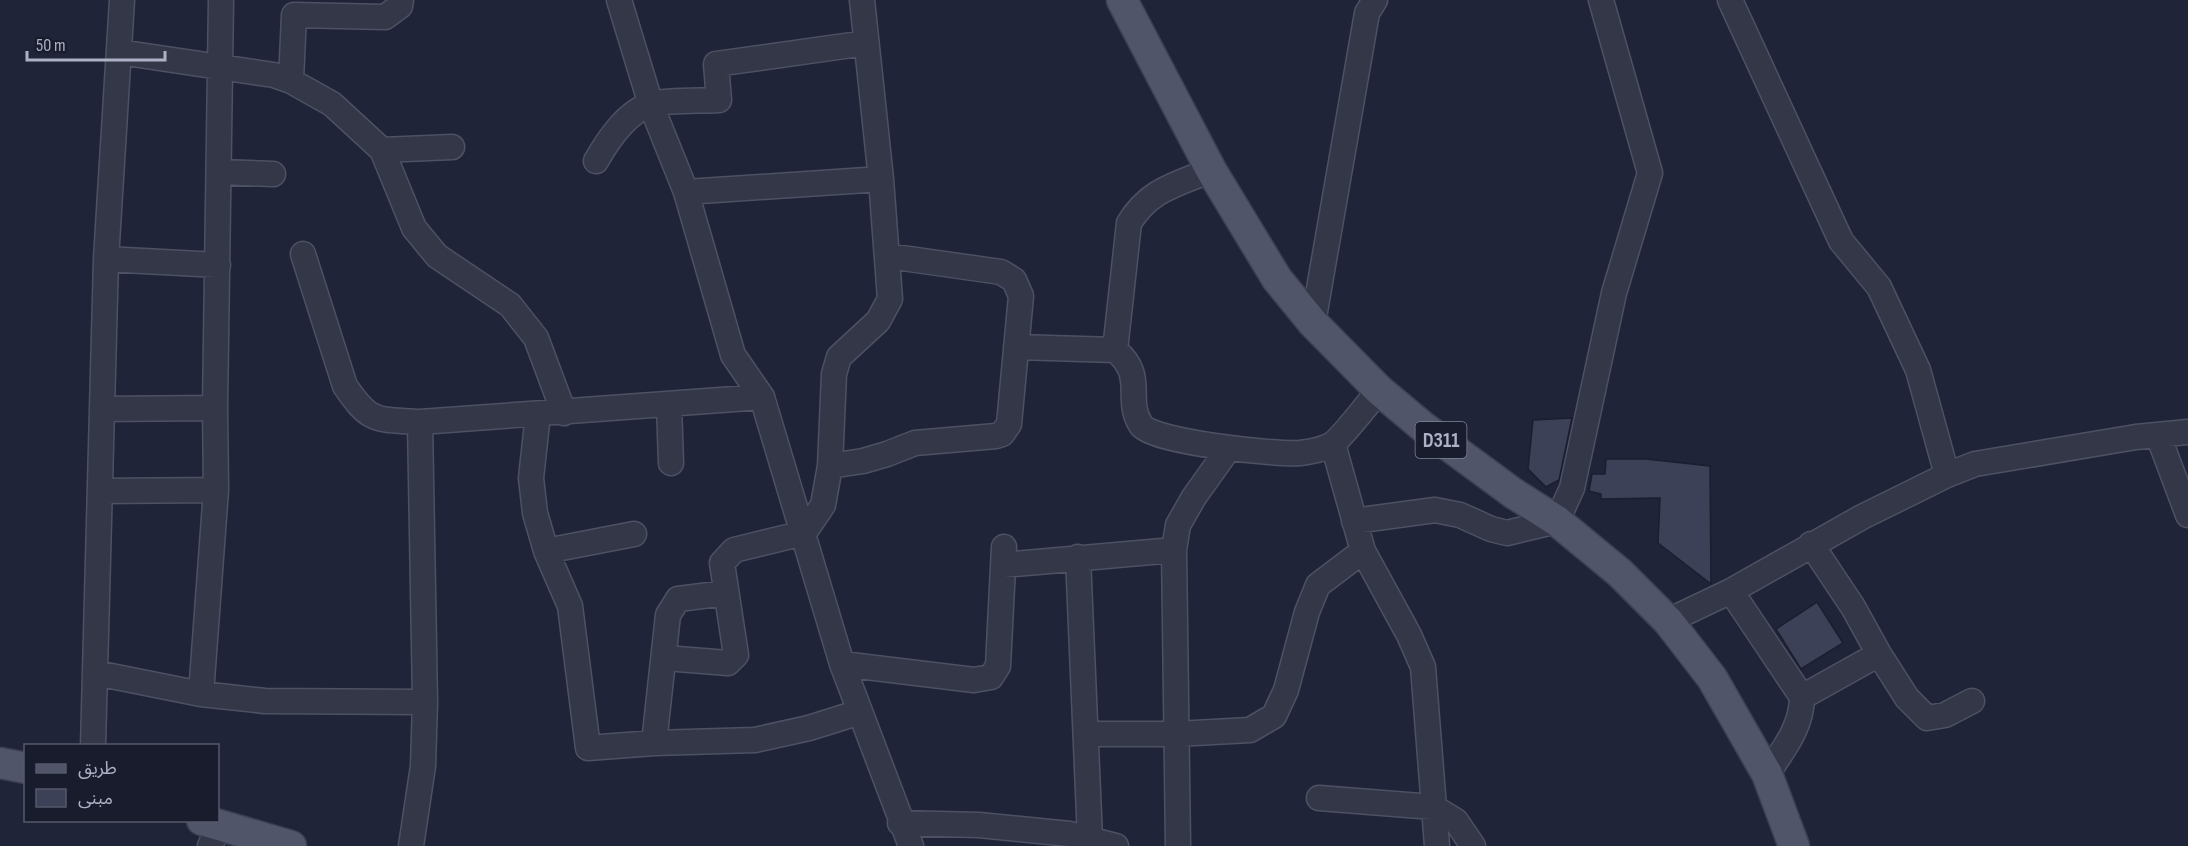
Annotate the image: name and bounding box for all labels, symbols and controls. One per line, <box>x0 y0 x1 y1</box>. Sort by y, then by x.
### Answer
scale bar <box>27 24 165 62</box>
text: 50 m <box>36 35 66 56</box>
road number: D311 <box>1416 422 1466 458</box>
legend <box>24 744 219 822</box>
text: طريق <box>78 758 117 779</box>
text: مبنى <box>78 788 113 809</box>

